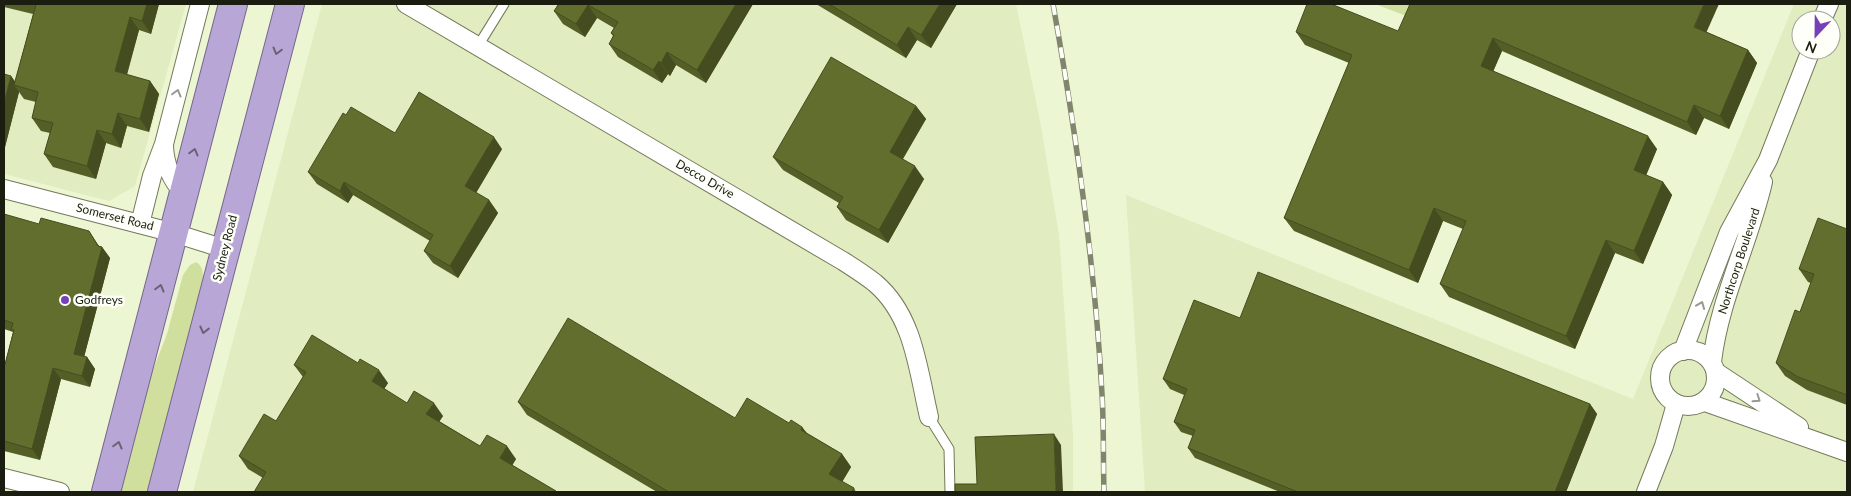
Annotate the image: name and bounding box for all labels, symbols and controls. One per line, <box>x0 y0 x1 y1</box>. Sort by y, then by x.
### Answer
north arrow <box>1791 10 1841 60</box>
text: N <box>1803 38 1819 57</box>
one-way arrow <box>272 46 283 55</box>
one-way arrow <box>171 89 182 97</box>
one-way arrow <box>188 147 199 156</box>
street label: Decco Drive <box>673 156 737 201</box>
street label: Somerset Road <box>75 200 155 233</box>
street label: Northcorp Boulevard <box>1714 206 1763 316</box>
street label: Sydney Road <box>209 213 240 282</box>
one-way arrow <box>154 284 165 292</box>
place label: Godfreys <box>75 292 123 307</box>
marker: Godfreys <box>59 294 71 306</box>
one-way arrow <box>1694 301 1705 310</box>
one-way arrow <box>199 325 209 333</box>
one-way arrow <box>1751 393 1761 402</box>
one-way arrow <box>113 442 123 450</box>

